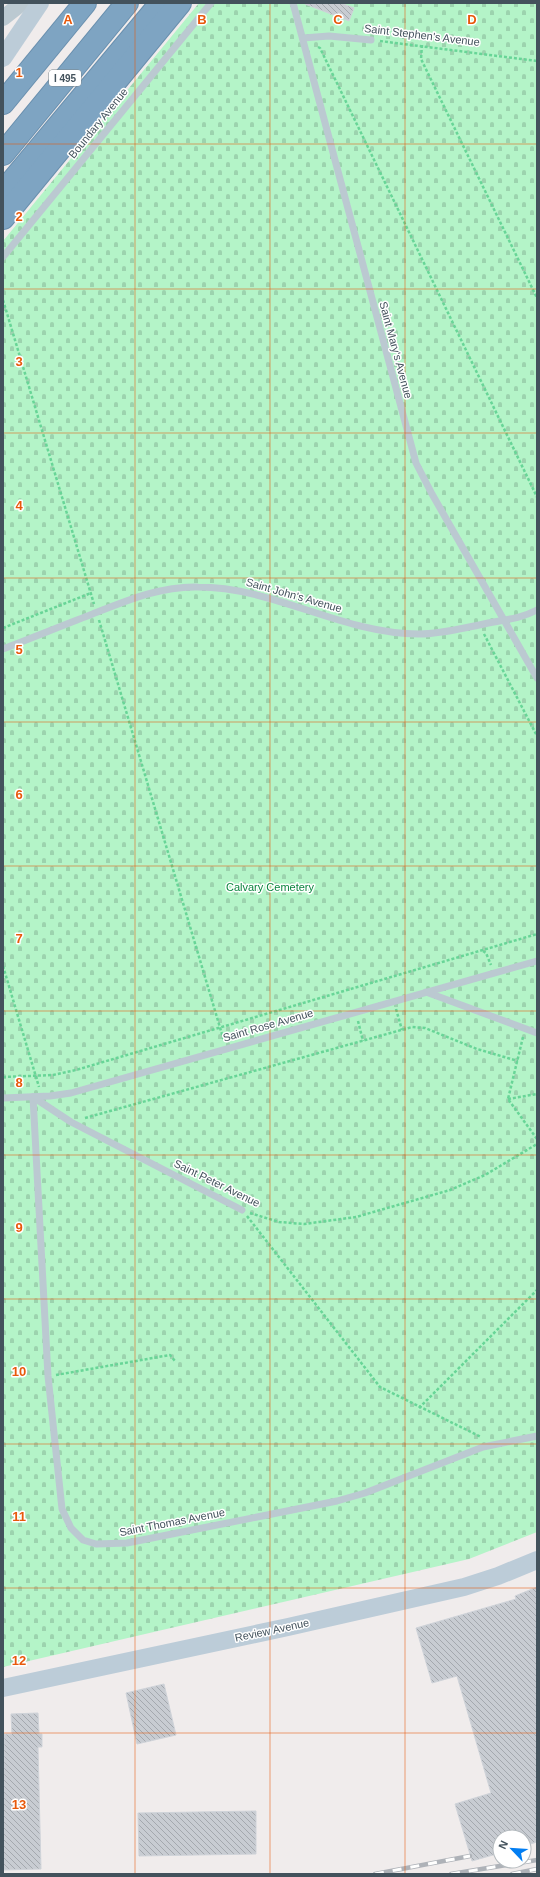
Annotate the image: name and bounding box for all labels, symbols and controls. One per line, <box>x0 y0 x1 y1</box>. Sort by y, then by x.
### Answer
text: A <box>63 12 73 27</box>
text: B <box>197 12 207 27</box>
text: C <box>333 12 343 27</box>
text: D <box>467 12 477 27</box>
street label: Saint Stephen's Avenue <box>364 22 480 48</box>
text: 1 <box>15 65 23 80</box>
road number: I 495 <box>49 70 81 86</box>
street label: Boundary Avenue <box>66 86 130 160</box>
text: 2 <box>15 209 23 224</box>
street label: Saint Mary's Avenue <box>377 300 415 400</box>
text: 3 <box>15 354 23 369</box>
text: 4 <box>15 498 23 513</box>
street label: Saint John's Avenue <box>245 576 343 614</box>
text: 5 <box>15 642 23 657</box>
text: 6 <box>15 787 23 802</box>
park label: Calvary Cemetery <box>226 881 315 893</box>
text: 7 <box>15 931 23 946</box>
street label: Saint Rose Avenue <box>221 1006 315 1044</box>
text: 8 <box>15 1075 23 1090</box>
street label: Saint Peter Avenue <box>172 1157 262 1209</box>
text: 9 <box>15 1220 23 1235</box>
text: 10 <box>12 1364 26 1379</box>
street label: Saint Thomas Avenue <box>118 1506 226 1538</box>
text: 11 <box>12 1509 26 1524</box>
street label: Review Avenue <box>234 1616 310 1644</box>
text: 12 <box>12 1653 26 1668</box>
text: 13 <box>12 1797 26 1812</box>
north arrow <box>492 1829 532 1869</box>
text: N <box>496 1839 510 1851</box>

